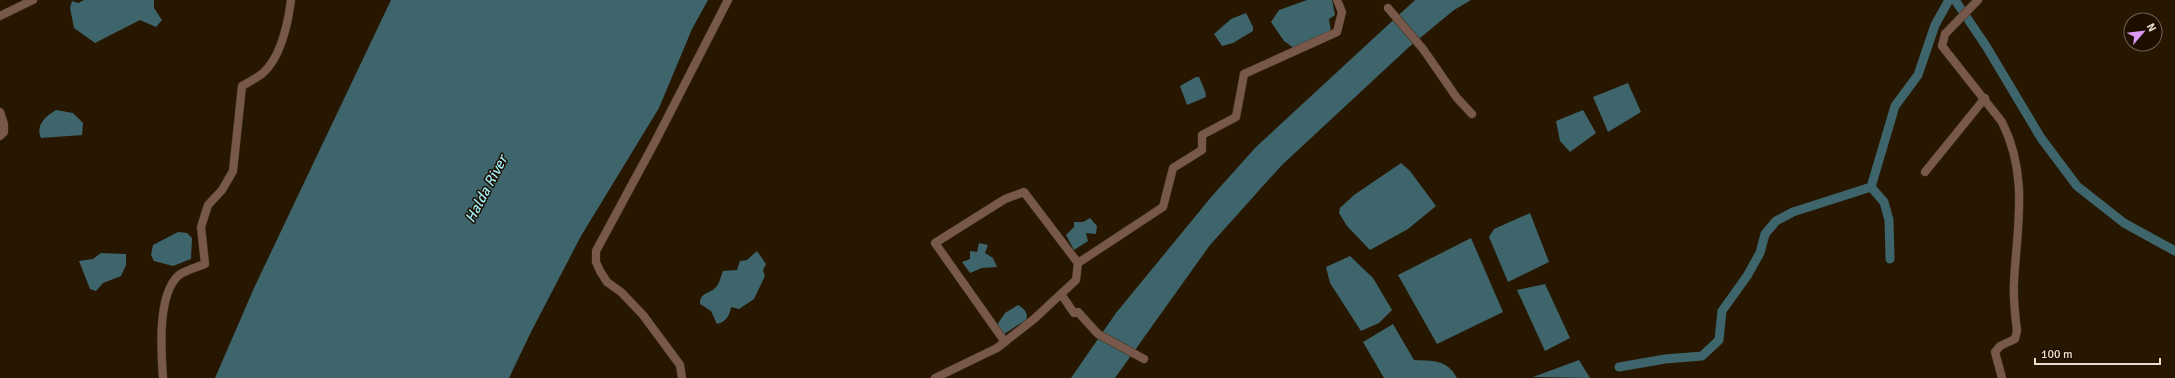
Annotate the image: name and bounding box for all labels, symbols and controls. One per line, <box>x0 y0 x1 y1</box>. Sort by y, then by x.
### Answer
north arrow <box>2123 12 2163 52</box>
text: N <box>2144 21 2159 34</box>
water label: Halda River <box>461 150 512 226</box>
scale bar <box>2035 340 2160 366</box>
text: 100 m <box>2041 347 2073 362</box>

